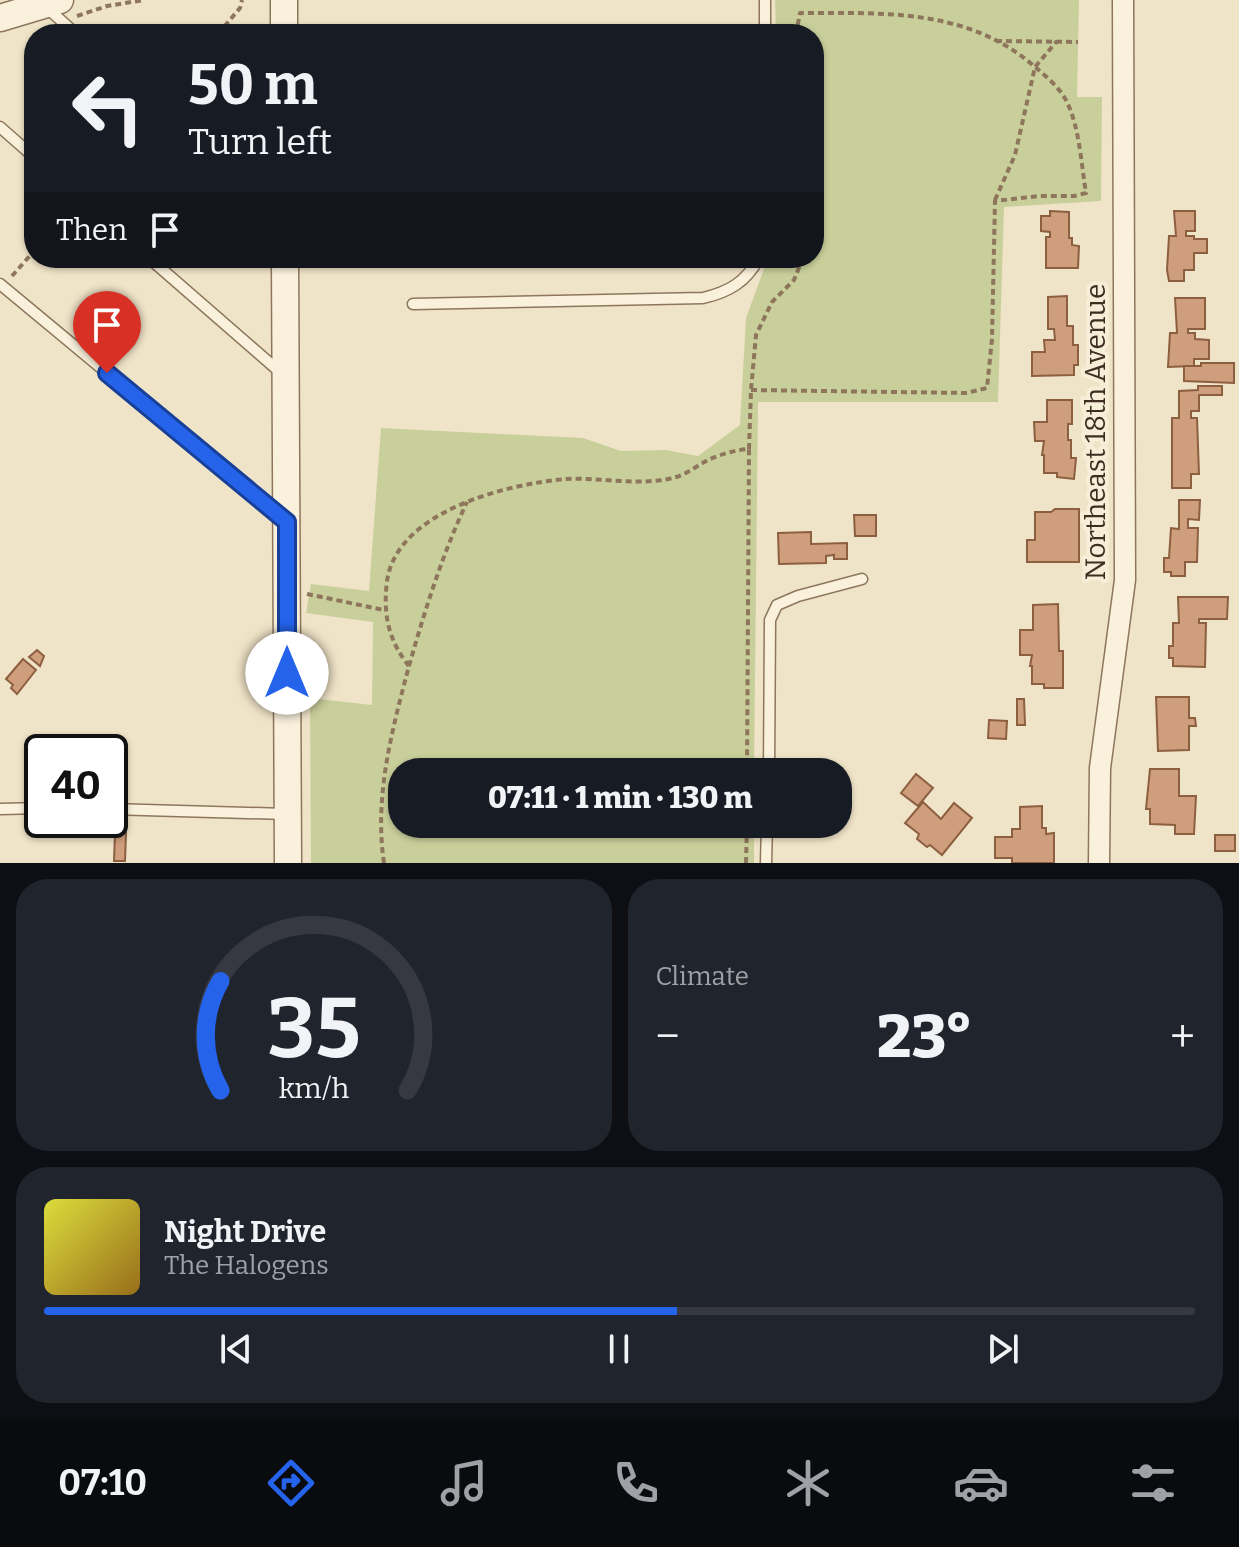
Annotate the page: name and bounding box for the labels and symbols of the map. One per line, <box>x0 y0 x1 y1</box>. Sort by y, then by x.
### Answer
street label: Northeast 18th Avenue <box>1079 284 1112 580</box>
pin <box>73 291 141 373</box>
position arrow <box>245 631 329 715</box>
speed limit sign: 40 <box>24 734 128 838</box>

